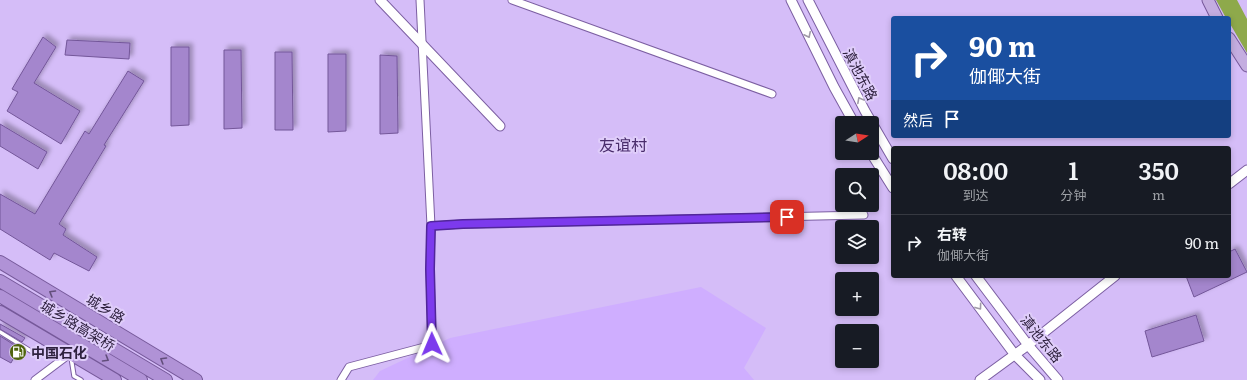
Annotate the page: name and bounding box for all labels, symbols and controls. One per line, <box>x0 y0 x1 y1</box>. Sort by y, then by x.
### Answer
text: 90 m <box>969 24 1036 66</box>
one-way arrow <box>803 31 811 38</box>
icon: right <box>903 32 955 84</box>
street label: 滇池东路 <box>839 45 883 103</box>
text: 伽倻大街 <box>969 62 1041 89</box>
one-way arrow <box>857 97 865 105</box>
text: 然后 <box>903 108 933 131</box>
icon: arrive <box>941 108 963 130</box>
north arrow <box>835 116 879 160</box>
map controls <box>835 116 879 368</box>
district label: 友谊村 <box>599 132 647 156</box>
text: 08:00 <box>943 152 1008 187</box>
text: 1 <box>1068 152 1078 187</box>
text: 350 <box>1139 152 1179 187</box>
button: search <box>835 168 879 212</box>
text: 到达 <box>963 185 989 204</box>
text: 分钟 <box>1060 185 1086 204</box>
text: m <box>1152 185 1165 204</box>
pin <box>770 200 804 234</box>
icon: arrive <box>776 206 798 228</box>
button: layers <box>835 220 879 264</box>
text: 右转 <box>937 222 967 245</box>
text: 90 m <box>1185 231 1219 254</box>
icon: right <box>903 232 925 254</box>
text: 伽倻大街 <box>937 245 989 264</box>
button: + <box>835 272 879 316</box>
street label: 城乡路 <box>83 289 129 327</box>
one-way arrow <box>49 290 56 297</box>
street label: 城乡路高架桥 <box>37 295 119 355</box>
one-way arrow <box>975 303 982 310</box>
street label: 滇池东路 <box>1017 310 1067 366</box>
position arrow <box>411 323 453 365</box>
button: − <box>835 324 879 368</box>
fuel station icon: 中国石化 <box>8 342 28 362</box>
place label: 中国石化 <box>31 342 87 362</box>
one-way arrow <box>102 355 109 362</box>
one-way arrow <box>160 357 167 364</box>

